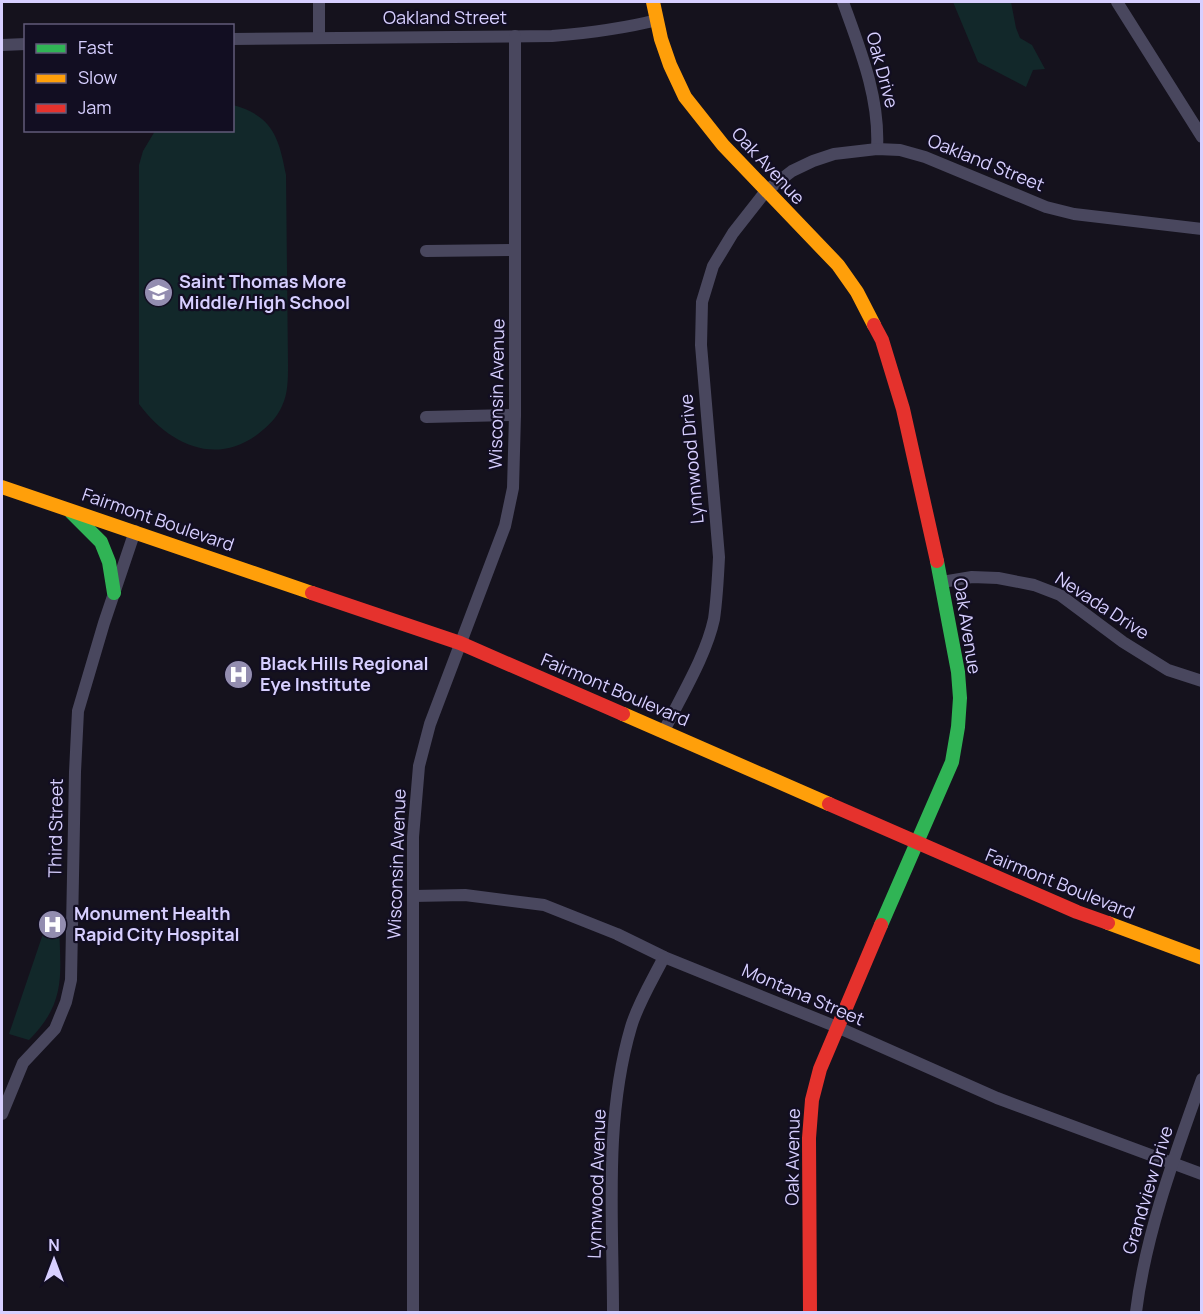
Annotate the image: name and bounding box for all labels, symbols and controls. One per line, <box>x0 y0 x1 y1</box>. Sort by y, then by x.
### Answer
street label: Oakland Street <box>383 5 507 29</box>
legend <box>24 24 234 132</box>
street label: Oak Drive <box>861 29 905 110</box>
text: Fast <box>78 35 113 59</box>
text: Slow <box>78 65 118 89</box>
text: Jam <box>78 95 112 119</box>
street label: Oak Avenue <box>727 122 811 209</box>
street label: Oakland Street <box>924 128 1048 196</box>
place label: Saint Thomas More Middle/High School <box>179 269 350 314</box>
school or university icon: Saint Thomas More Middle/High School <box>142 276 174 308</box>
street label: Wisconsin Avenue <box>483 318 509 470</box>
street label: Lynnwood Drive <box>673 393 709 525</box>
street label: Fairmont Boulevard <box>79 482 237 556</box>
street label: Nevada Drive <box>1051 566 1154 644</box>
street label: Oak Avenue <box>949 576 987 676</box>
street label: Fairmont Boulevard <box>537 647 693 731</box>
place label: Black Hills Regional Eye Institute <box>260 651 429 696</box>
hospital icon: Black Hills Regional Eye Institute <box>223 658 255 690</box>
street label: Third Street <box>42 778 68 878</box>
street label: Wisconsin Avenue <box>381 788 411 940</box>
street label: Fairmont Boulevard <box>982 842 1139 924</box>
place label: Monument Health Rapid City Hospital <box>74 901 240 946</box>
hospital icon: Monument Health Rapid City Hospital <box>37 908 69 940</box>
street label: Montana Street <box>738 957 868 1031</box>
street label: Oak Avenue <box>779 1108 805 1206</box>
street label: Lynnwood Avenue <box>581 1109 611 1259</box>
street label: Grandview Drive <box>1116 1123 1178 1257</box>
north arrow <box>24 1230 84 1290</box>
text: N <box>48 1234 60 1256</box>

